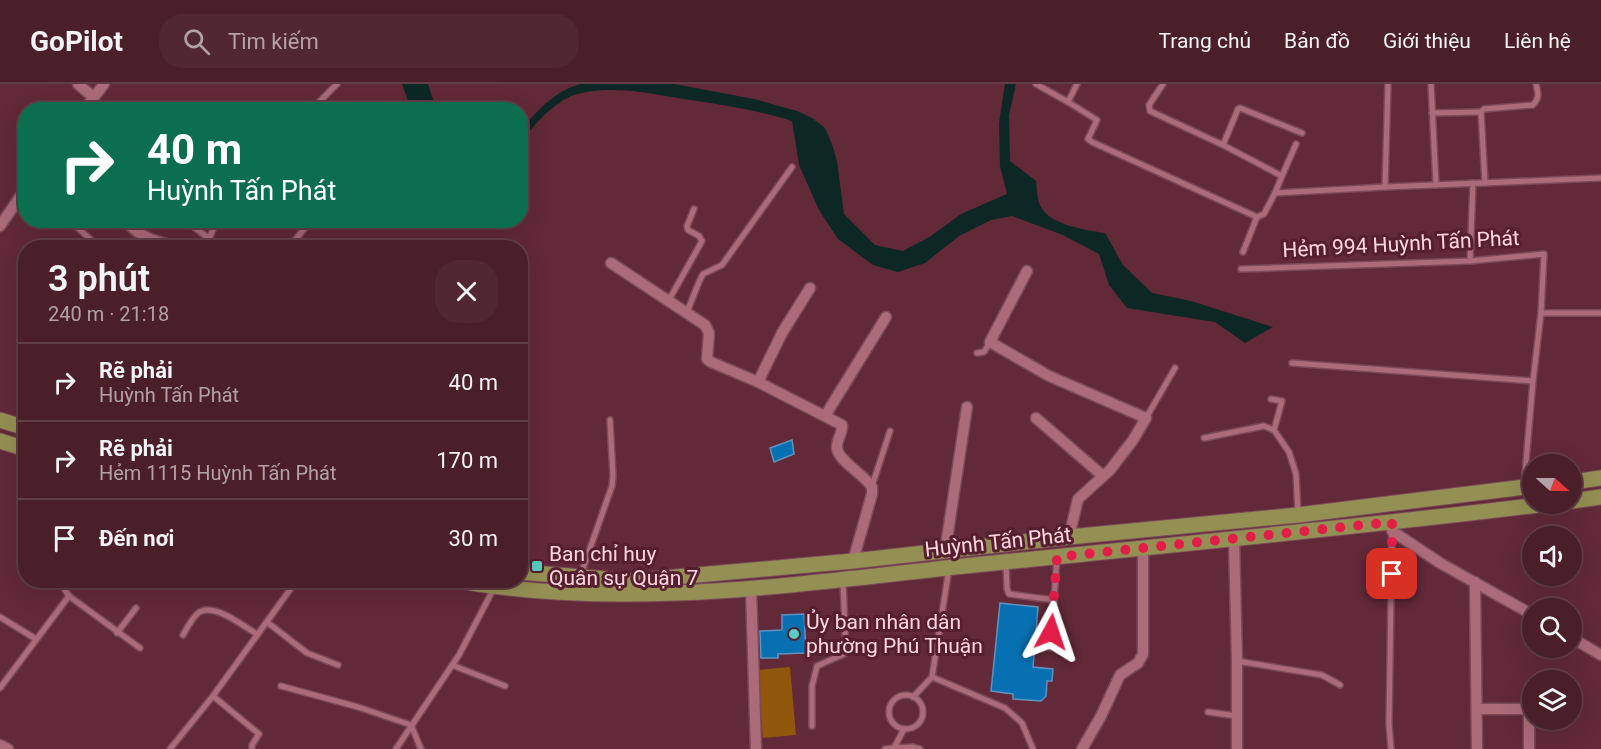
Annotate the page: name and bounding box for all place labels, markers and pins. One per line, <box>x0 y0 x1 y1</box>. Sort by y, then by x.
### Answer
place label: Ban chỉ huy Quân sự Quận 7 <box>549 542 698 590</box>
pin <box>1366 548 1417 599</box>
marker: Ban chỉ huy Quân sự Quận 7 <box>530 559 544 573</box>
place label: Ủy ban nhân dân phường Phú Thuận <box>806 609 983 658</box>
marker: Ủy ban nhân dân phường Phú Thuận <box>787 627 801 641</box>

